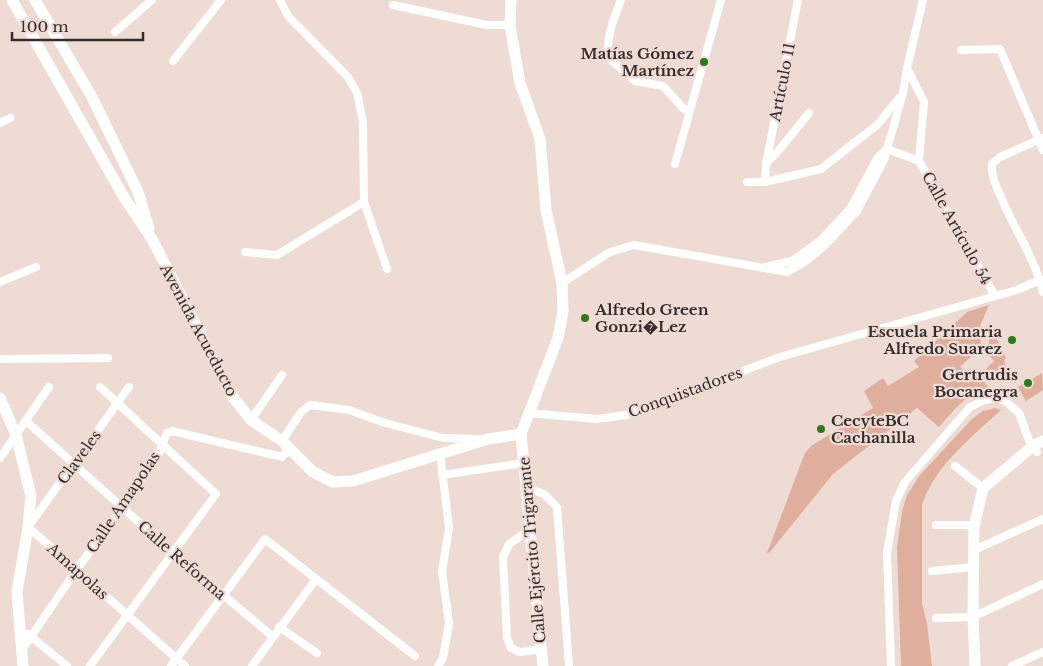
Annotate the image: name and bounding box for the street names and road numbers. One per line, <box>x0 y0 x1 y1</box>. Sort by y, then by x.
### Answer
street label: Artículo 11 <box>765 41 799 124</box>
street label: Calle Artículo 54 <box>918 168 996 288</box>
street label: Avenida Acueducto <box>156 260 242 400</box>
street label: Conquistadores <box>625 362 745 421</box>
street label: Claveles <box>53 426 105 488</box>
street label: Calle Amapolas <box>82 447 164 556</box>
street label: Calle Ejército Trigarante <box>514 456 550 644</box>
street label: Calle Reforma <box>134 517 231 604</box>
street label: Amapolas <box>43 538 113 604</box>

